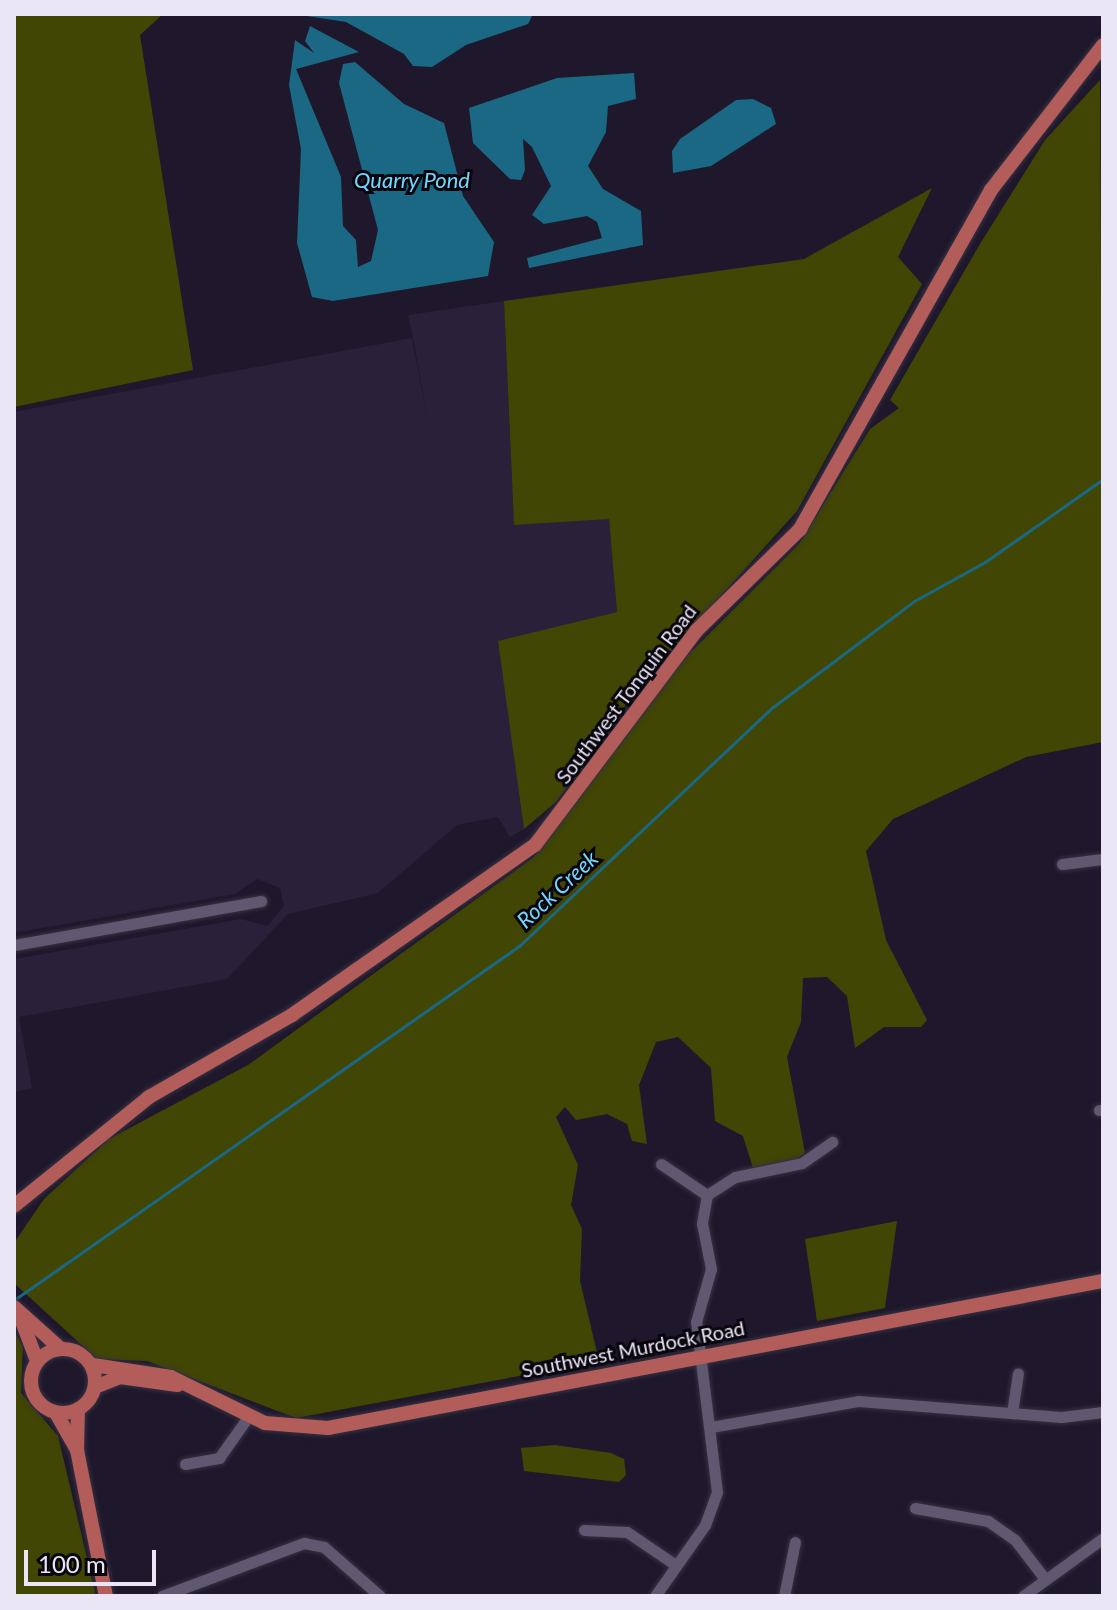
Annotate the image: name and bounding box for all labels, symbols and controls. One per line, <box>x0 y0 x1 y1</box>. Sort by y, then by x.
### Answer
water label: Quarry Pond <box>354 167 470 193</box>
street label: Southwest Tonquin Road <box>551 600 701 788</box>
water label: Rock Creek <box>511 845 603 933</box>
street label: Southwest Murdock Road <box>519 1316 747 1382</box>
scale bar <box>28 1534 160 1584</box>
text: 100 m <box>38 1549 106 1578</box>

